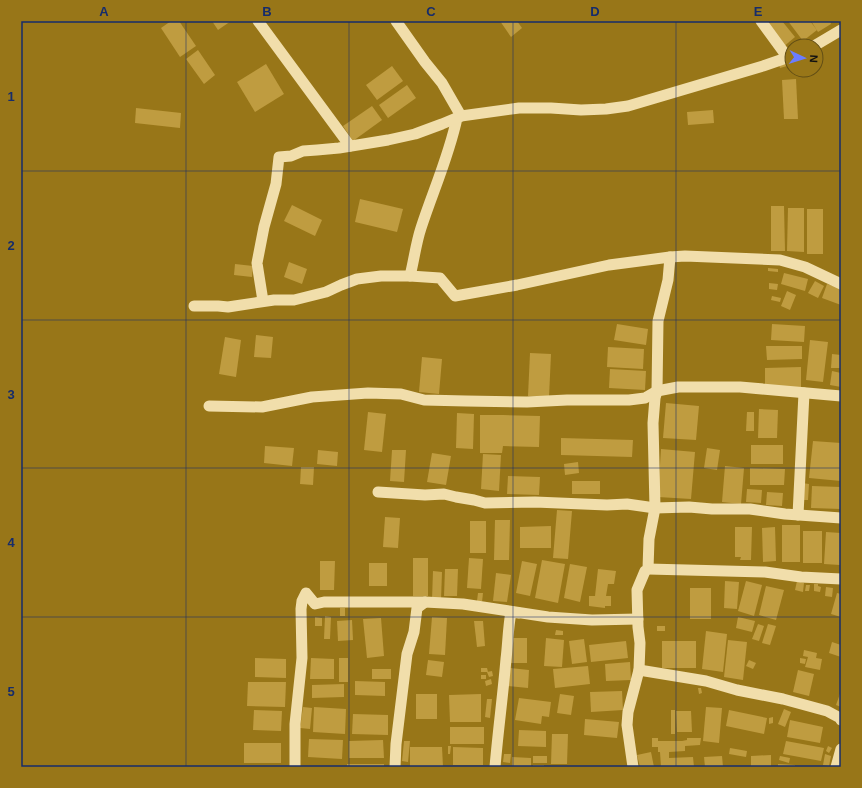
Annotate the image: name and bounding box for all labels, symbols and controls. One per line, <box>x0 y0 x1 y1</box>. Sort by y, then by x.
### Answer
text: A <box>99 4 109 19</box>
text: B <box>262 4 272 19</box>
text: C <box>426 4 436 19</box>
text: D <box>590 4 600 19</box>
text: E <box>754 4 763 19</box>
north arrow <box>784 38 824 78</box>
text: N <box>808 54 820 63</box>
text: 1 <box>7 89 15 104</box>
text: 2 <box>7 238 15 253</box>
text: 3 <box>7 387 15 402</box>
text: 4 <box>7 535 15 550</box>
text: 5 <box>7 684 15 699</box>

